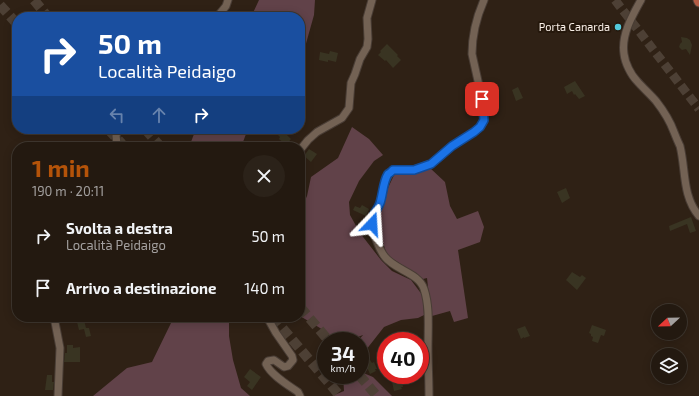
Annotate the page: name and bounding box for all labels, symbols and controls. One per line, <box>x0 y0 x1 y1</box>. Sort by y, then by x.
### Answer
place label: Porta Canarda <box>539 20 610 33</box>
marker: Porta Canarda <box>613 22 623 32</box>
text: 50 m <box>98 26 162 60</box>
icon: right <box>32 28 84 80</box>
text: Località Peidaigo <box>98 60 236 82</box>
pin <box>465 82 499 116</box>
icon: arrive <box>471 88 493 110</box>
icon: left <box>106 104 128 126</box>
icon: ahead <box>148 104 170 126</box>
icon: right <box>190 104 212 126</box>
text: 1 min <box>32 153 90 182</box>
button: close <box>243 155 285 197</box>
text: 190 m · 20:11 <box>32 183 104 199</box>
position arrow <box>351 203 393 245</box>
text: Svolta a destra <box>66 219 173 237</box>
icon: right <box>32 225 54 247</box>
text: 50 m <box>251 227 285 245</box>
text: Località Peidaigo <box>66 237 166 253</box>
icon: arrive <box>32 277 54 299</box>
text: Arrivo a destinazione <box>66 279 217 297</box>
text: 140 m <box>244 279 285 297</box>
north arrow <box>651 304 687 340</box>
map controls <box>651 304 687 384</box>
speed limit sign: 40 <box>377 332 429 384</box>
text: 34 <box>331 341 355 365</box>
button: layers <box>651 348 687 384</box>
text: km/h <box>331 362 355 374</box>

